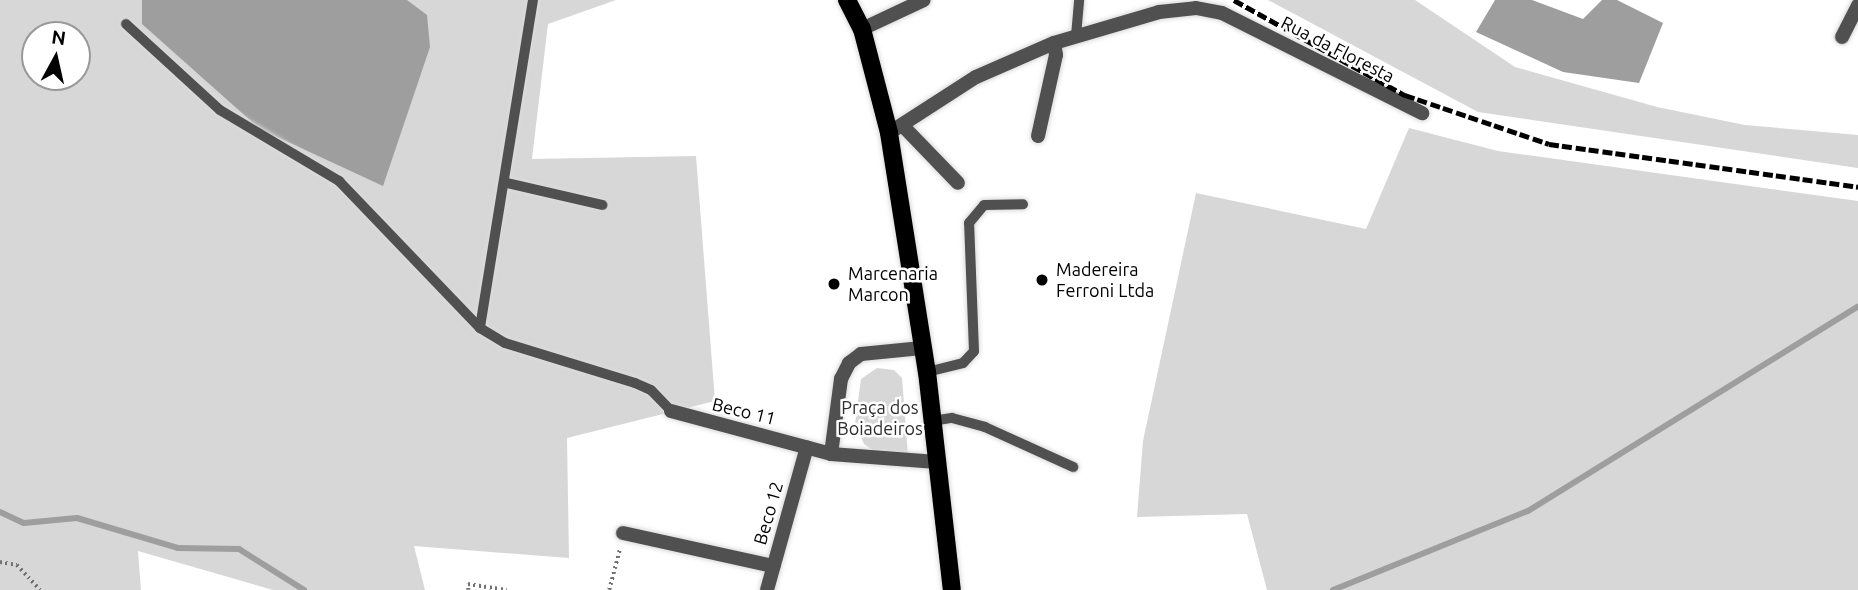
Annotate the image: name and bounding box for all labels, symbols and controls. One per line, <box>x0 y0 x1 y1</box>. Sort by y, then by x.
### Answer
street label: Rua da Floresta <box>1278 11 1398 87</box>
north arrow <box>21 21 91 91</box>
text: N <box>50 25 67 49</box>
place label: Madereira Ferroni Ltda <box>1056 259 1154 302</box>
place label: Marcenaria Marcon <box>848 263 938 306</box>
marker: Madereira Ferroni Ltda <box>1034 272 1050 288</box>
marker: Marcenaria Marcon <box>826 276 842 292</box>
street label: Beco 11 <box>710 393 778 429</box>
park label: Praça dos Boiadeiros <box>837 397 923 440</box>
street label: Beco 12 <box>749 479 787 547</box>

